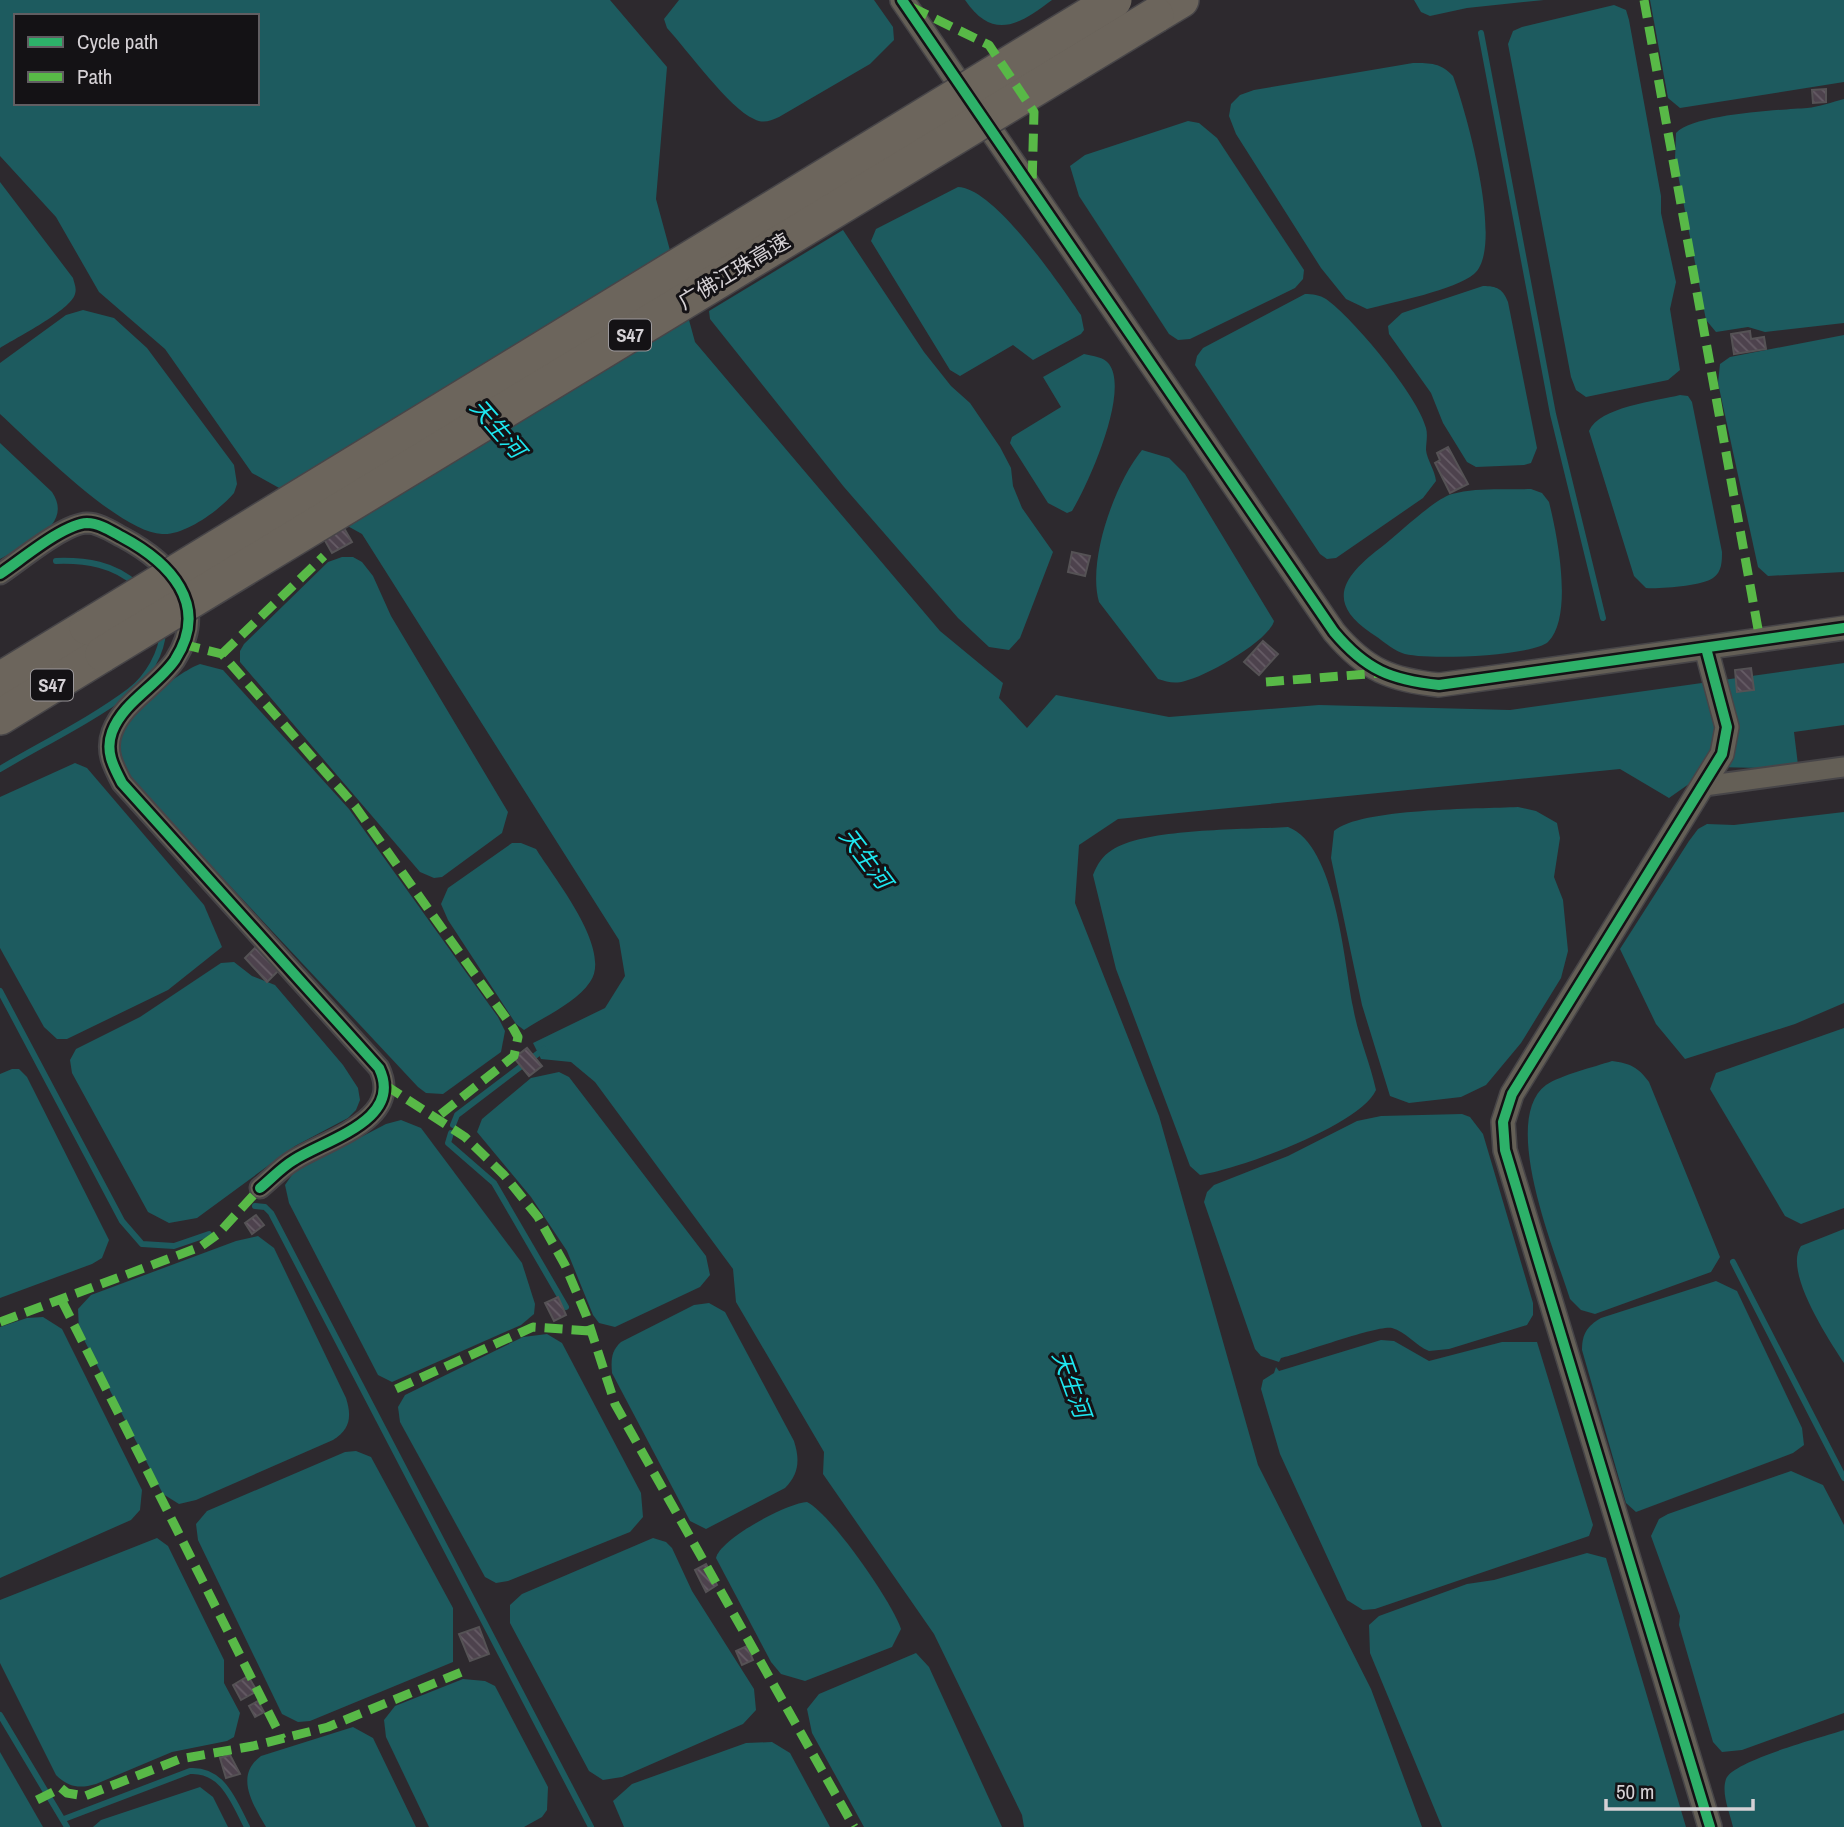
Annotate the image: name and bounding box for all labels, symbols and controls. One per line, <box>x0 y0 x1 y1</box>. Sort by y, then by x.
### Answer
legend <box>14 14 259 105</box>
text: Cycle path <box>77 27 158 56</box>
text: Path <box>77 62 112 91</box>
street label: 广佛江珠高速 <box>673 226 795 316</box>
road number: S47 <box>609 320 651 350</box>
water label: 天生河 <box>464 392 535 467</box>
road number: S47 <box>31 670 73 700</box>
water label: 天生河 <box>833 821 902 898</box>
water label: 天生河 <box>1046 1346 1100 1425</box>
scale bar <box>1606 1768 1753 1812</box>
text: 50 m <box>1616 1777 1654 1806</box>

